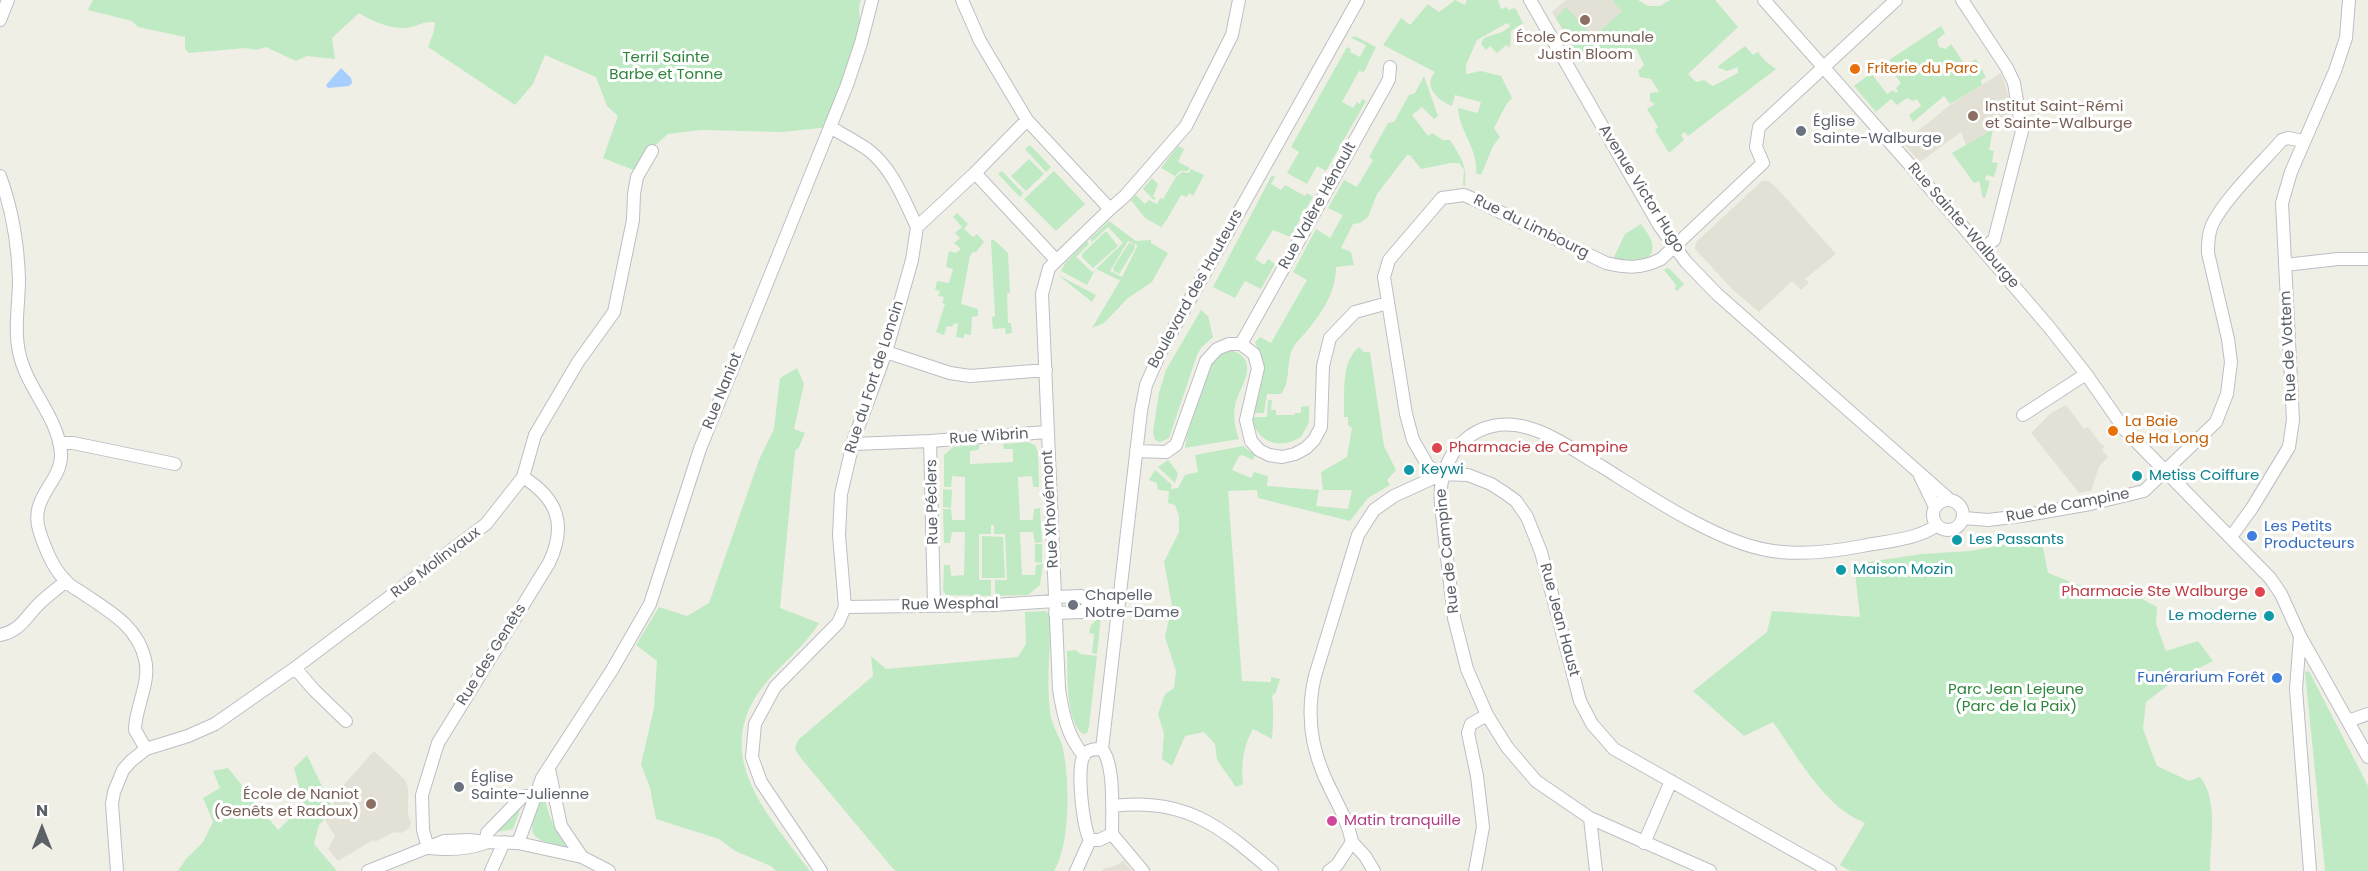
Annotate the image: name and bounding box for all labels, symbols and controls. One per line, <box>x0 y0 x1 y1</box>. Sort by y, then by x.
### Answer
marker: École Communale Justin Bloom <box>1578 13 1592 27</box>
place label: École Communale Justin Bloom <box>1516 29 1654 64</box>
park label: Terril Sainte Barbe et Tonne <box>609 49 723 84</box>
place label: Friterie du Parc <box>1867 60 1978 78</box>
marker: Friterie du Parc <box>1848 62 1862 76</box>
place label: Institut Saint-Rémi et Sainte-Walburge <box>1985 98 2132 133</box>
marker: Institut Saint-Rémi et Sainte-Walburge <box>1966 109 1980 123</box>
place label: Église Sainte-Walburge <box>1813 113 1942 148</box>
street label: Avenue Victor Hugo <box>1594 122 1688 256</box>
marker: Église Sainte-Walburge <box>1794 124 1808 138</box>
street label: Rue Valère Hénault <box>1276 139 1360 273</box>
street label: Rue Sainte-Walburge <box>1904 160 2022 292</box>
street label: Rue du Limbourg <box>1470 191 1592 263</box>
street label: Boulevard des Hauteurs <box>1145 206 1247 372</box>
street label: Rue de Vottem <box>2277 290 2301 402</box>
street label: Rue du Fort de Loncin <box>842 298 908 456</box>
street label: Rue Naniot <box>699 350 747 432</box>
place label: La Baie de Ha Long <box>2125 413 2209 448</box>
marker: La Baie de Ha Long <box>2106 424 2120 438</box>
street label: Rue Wibrin <box>949 425 1029 449</box>
place label: Pharmacie de Campine <box>1449 439 1628 457</box>
marker: Pharmacie de Campine <box>1430 441 1444 455</box>
street label: Rue Xhovémont <box>1039 449 1063 569</box>
street label: Rue Péclers <box>923 459 943 545</box>
place label: Keywi <box>1421 461 1464 479</box>
marker: Keywi <box>1402 463 1416 477</box>
place label: Metiss Coiffure <box>2149 467 2259 485</box>
marker: Metiss Coiffure <box>2130 469 2144 483</box>
street label: Rue de Campine <box>2005 485 2131 527</box>
street label: Rue de Campine <box>1432 488 1464 614</box>
place label: Les Petits Producteurs <box>2264 518 2355 553</box>
street label: Rue Molinvaux <box>388 524 484 602</box>
marker: Les Petits Producteurs <box>2245 529 2259 543</box>
place label: Les Passants <box>1969 531 2064 549</box>
marker: Les Passants <box>1950 533 1964 547</box>
street label: Rue Jean Haust <box>1535 561 1583 679</box>
place label: Maison Mozin <box>1853 561 1953 579</box>
marker: Maison Mozin <box>1834 563 1848 577</box>
place label: Pharmacie Ste Walburge <box>2061 583 2248 601</box>
marker: Pharmacie Ste Walburge <box>2253 585 2267 599</box>
place label: Chapelle Notre-Dame <box>1085 587 1179 622</box>
street label: Rue Wesphal <box>901 595 999 615</box>
marker: Chapelle Notre-Dame <box>1066 598 1080 612</box>
street label: Rue des Genêts <box>454 601 530 709</box>
place label: Le moderne <box>2168 607 2257 625</box>
marker: Le moderne <box>2262 609 2276 623</box>
place label: Funérarium Forêt <box>2137 669 2265 687</box>
marker: Funérarium Forêt <box>2270 671 2284 685</box>
park label: Parc Jean Lejeune (Parc de la Paix) <box>1948 681 2084 716</box>
place label: Église Sainte-Julienne <box>471 769 589 804</box>
marker: Église Sainte-Julienne <box>452 780 466 794</box>
place label: École de Naniot (Genêts et Radoux) <box>214 786 359 821</box>
marker: École de Naniot (Genêts et Radoux) <box>364 797 378 811</box>
north arrow <box>12 799 72 859</box>
text: N <box>36 799 48 822</box>
place label: Matin tranquille <box>1344 812 1461 830</box>
marker: Matin tranquille <box>1325 814 1339 828</box>

